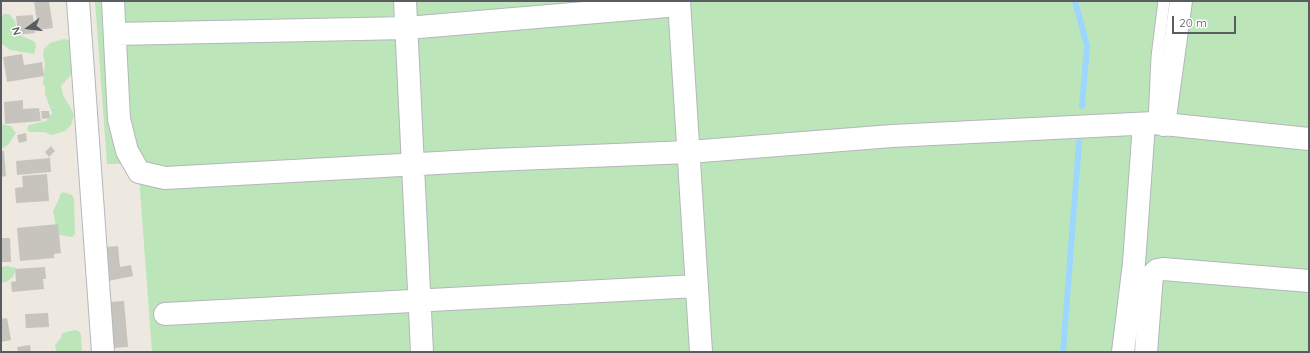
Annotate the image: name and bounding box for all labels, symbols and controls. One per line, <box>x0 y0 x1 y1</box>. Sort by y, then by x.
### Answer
north arrow <box>8 8 48 48</box>
scale bar <box>1174 8 1238 34</box>
text: 20 m <box>1179 15 1207 30</box>
text: N <box>9 25 24 37</box>

